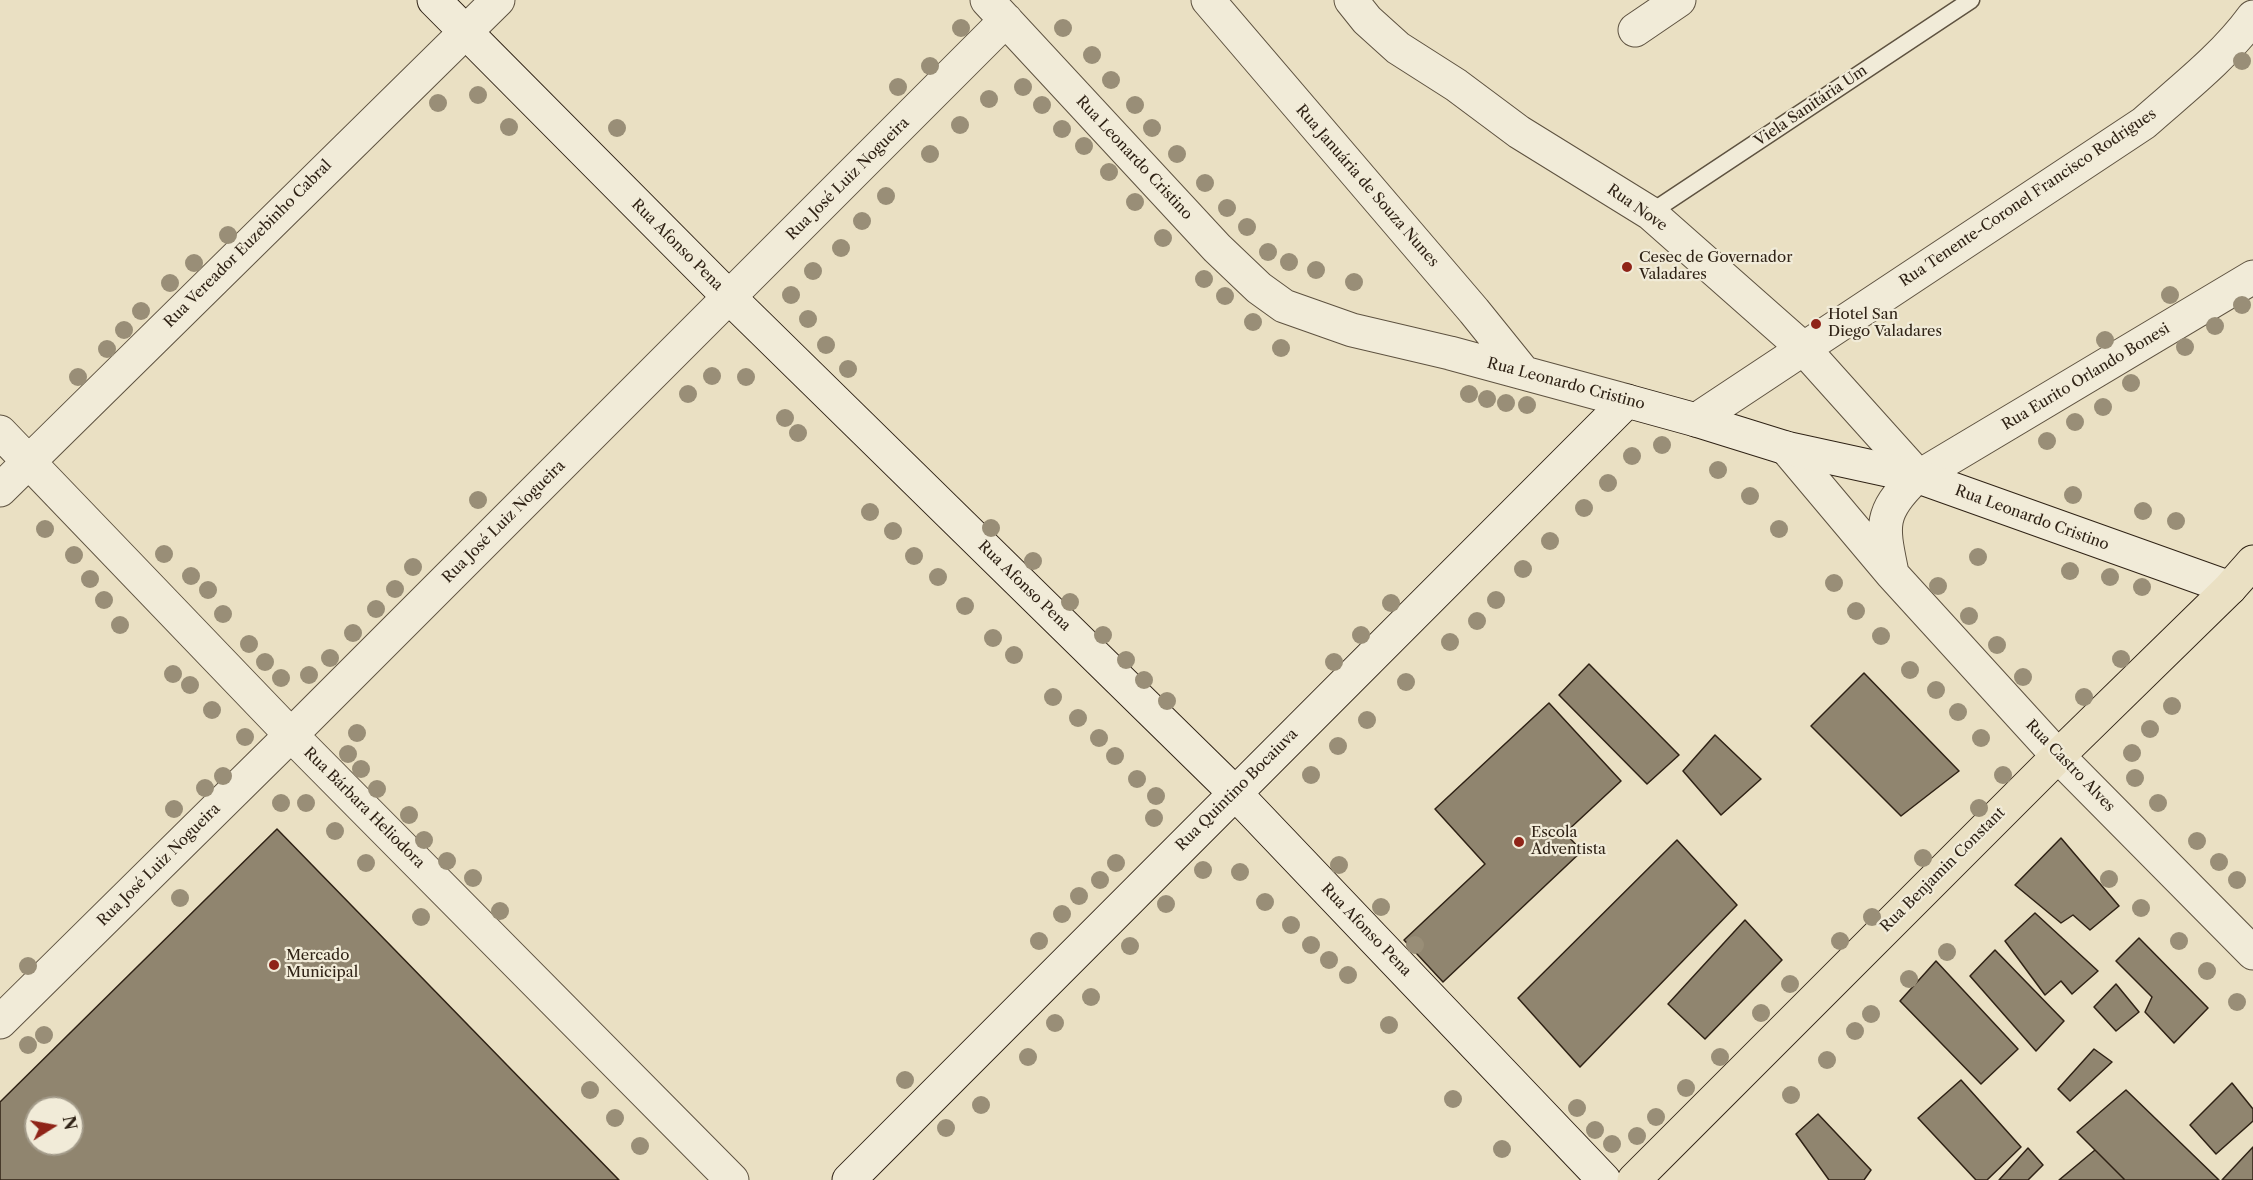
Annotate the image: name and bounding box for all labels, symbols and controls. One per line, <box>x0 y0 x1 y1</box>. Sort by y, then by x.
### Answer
street label: Viela Sanitária Um <box>1751 62 1871 150</box>
street label: Rua Leonardo Cristino <box>1072 92 1196 224</box>
street label: Rua Januária de Souza Nunes <box>1292 101 1442 271</box>
street label: Rua Tenente-Coronel Francisco Rodrigues <box>1896 105 2160 291</box>
street label: Rua José Luiz Nogueira <box>783 114 913 244</box>
street label: Rua Vereador Euzebinho Cabral <box>160 156 336 332</box>
street label: Rua Nove <box>1604 181 1670 235</box>
street label: Rua Afonso Pena <box>628 196 726 294</box>
place label: Cesec de Governador Valadares <box>1639 249 1793 284</box>
marker: Cesec de Governador Valadares <box>1620 260 1634 274</box>
place label: Hotel San Diego Valadares <box>1828 306 1942 341</box>
marker: Hotel San Diego Valadares <box>1809 317 1823 331</box>
street label: Rua Eurito Orlando Bonesi <box>1999 320 2173 434</box>
street label: Rua Leonardo Cristino <box>1485 354 1647 414</box>
street label: Rua José Luiz Nogueira <box>439 457 569 587</box>
street label: Rua Leonardo Cristino <box>1953 482 2111 554</box>
street label: Rua Afonso Pena <box>974 537 1074 635</box>
street label: Rua Castro Alves <box>2022 716 2118 816</box>
street label: Rua Quintino Bocaiuva <box>1172 725 1302 855</box>
street label: Rua Bárbara Heliodora <box>300 744 428 872</box>
street label: Rua José Luiz Nogueira <box>94 800 224 930</box>
street label: Rua Benjamin Constant <box>1877 804 2009 936</box>
place label: Escola Adventista <box>1531 824 1606 859</box>
marker: Escola Adventista <box>1512 835 1526 849</box>
street label: Rua Afonso Pena <box>1317 880 1415 980</box>
place label: Mercado Municipal <box>286 947 358 982</box>
marker: Mercado Municipal <box>267 958 281 972</box>
north arrow <box>24 1096 84 1156</box>
text: N <box>59 1114 81 1132</box>

